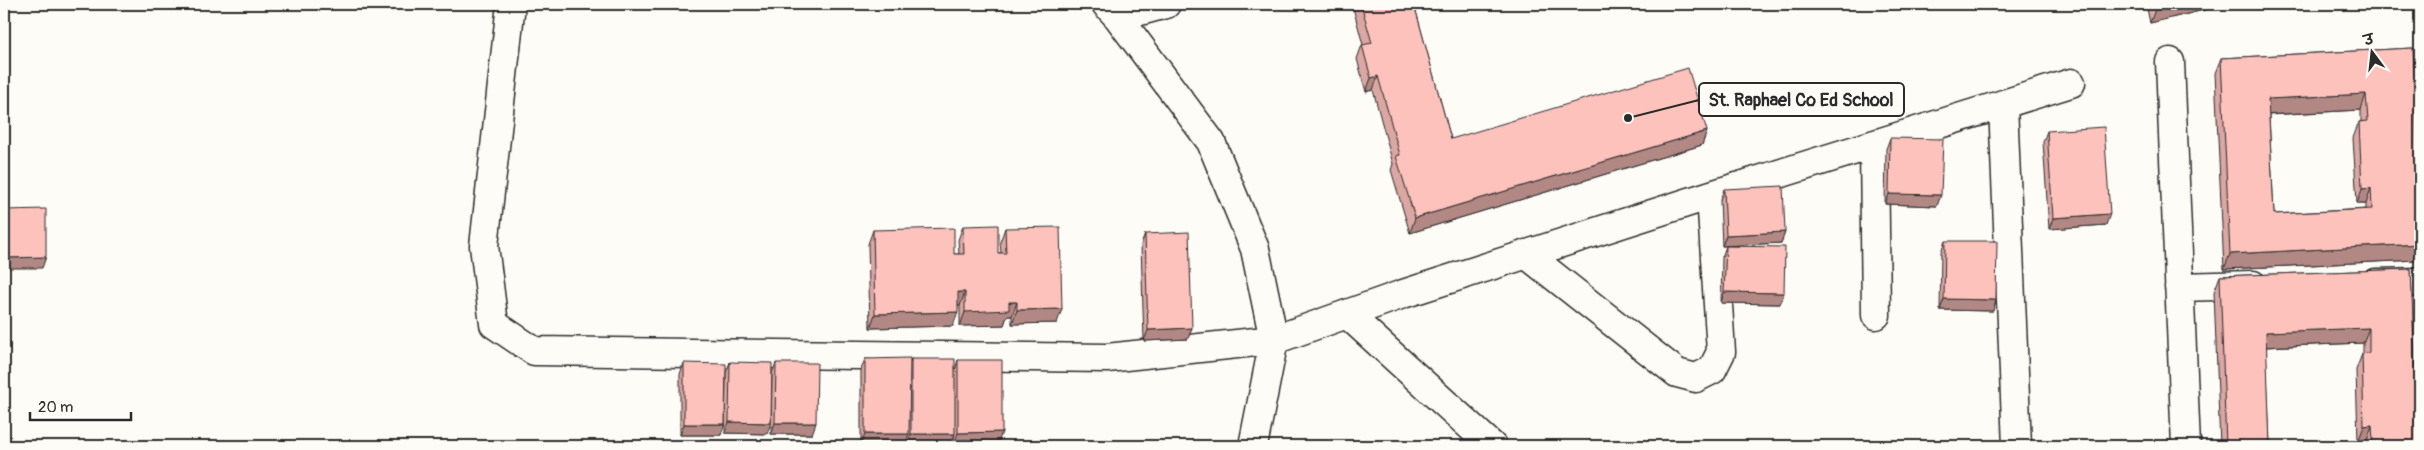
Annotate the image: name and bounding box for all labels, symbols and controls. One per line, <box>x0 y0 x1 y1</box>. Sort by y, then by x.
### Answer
north arrow <box>2346 28 2396 78</box>
text: उ <box>2360 30 2377 50</box>
callout: St. Raphael Co Ed School <box>1699 83 1904 116</box>
text: St. Raphael Co Ed School <box>1708 89 1894 112</box>
scale bar <box>30 390 131 422</box>
text: 20 m <box>38 398 73 417</box>

